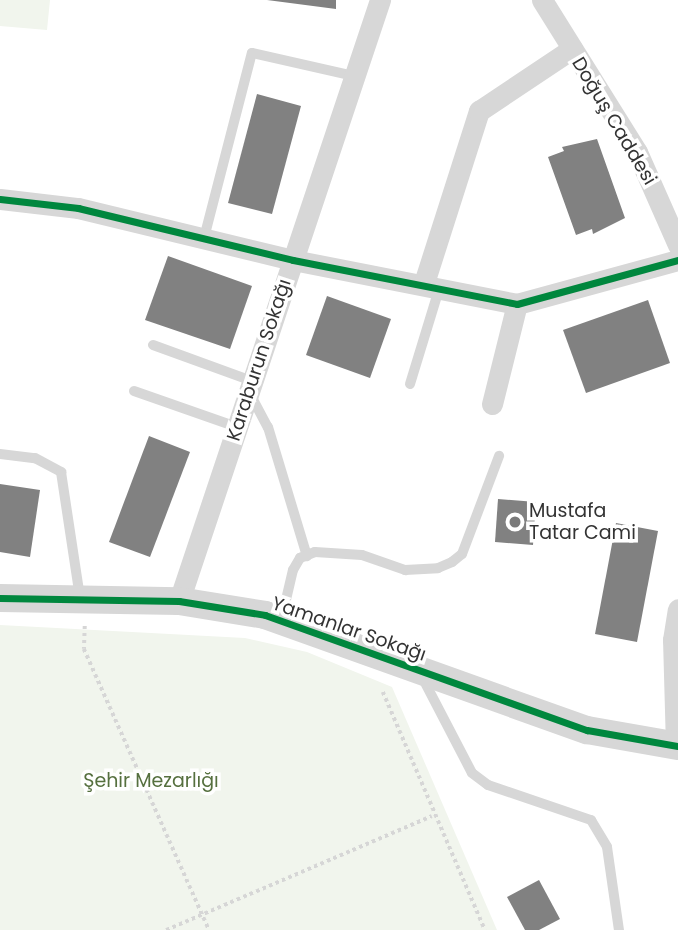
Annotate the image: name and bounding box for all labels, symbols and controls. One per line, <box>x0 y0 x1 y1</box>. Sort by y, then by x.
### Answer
street label: Doğuş Caddesi <box>567 53 661 189</box>
street label: Karaburun Sokağı <box>222 276 296 444</box>
place label: Mustafa Tatar Cami <box>529 500 636 544</box>
marker: Mustafa Tatar Cami <box>507 514 523 530</box>
street label: Yamanlar Sokağı <box>269 592 429 666</box>
park label: Şehir Mezarlığı <box>83 770 219 792</box>

